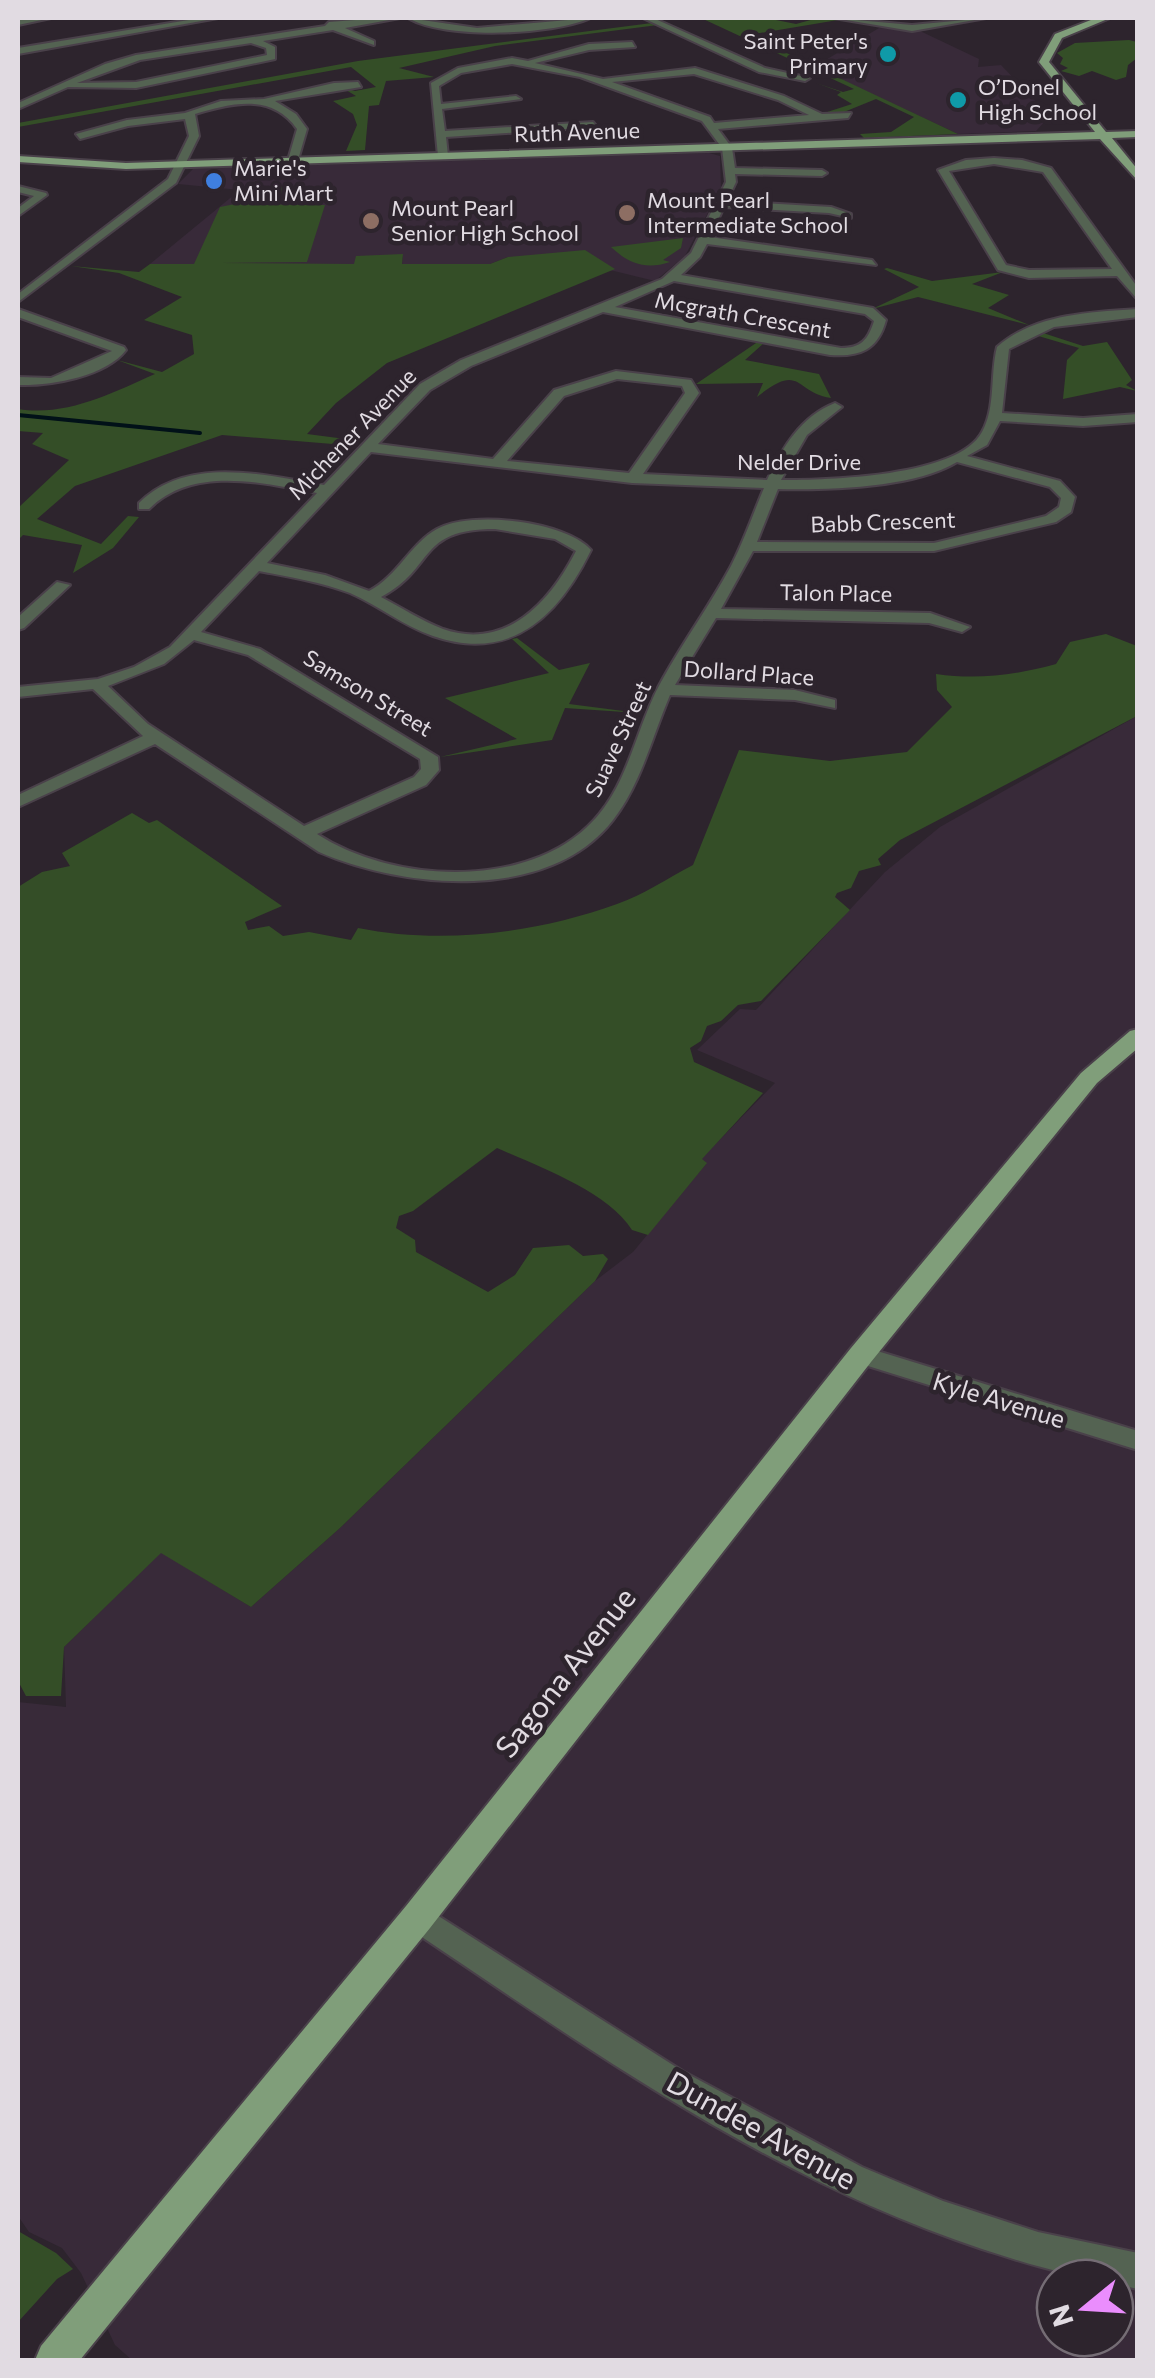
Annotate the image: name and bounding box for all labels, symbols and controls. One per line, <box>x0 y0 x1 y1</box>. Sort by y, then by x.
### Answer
place label: Saint Peter's Primary <box>744 27 868 79</box>
marker: Saint Peter's Primary <box>877 43 899 65</box>
place label: O’Donel High School <box>978 73 1097 125</box>
marker: O’Donel High School <box>947 89 969 111</box>
street label: Ruth Avenue <box>514 116 640 147</box>
place label: Marie's Mini Mart <box>234 154 333 206</box>
marker: Marie's Mini Mart <box>203 170 225 192</box>
place label: Mount Pearl Intermediate School <box>647 186 849 238</box>
place label: Mount Pearl Senior High School <box>391 194 579 246</box>
marker: Mount Pearl Intermediate School <box>616 202 638 224</box>
marker: Mount Pearl Senior High School <box>360 210 382 232</box>
street label: Mcgrath Crescent <box>653 286 834 343</box>
street label: Michener Avenue <box>282 362 421 505</box>
street label: Nelder Drive <box>737 448 861 475</box>
street label: Babb Crescent <box>810 505 956 538</box>
street label: Talon Place <box>779 578 893 607</box>
street label: Samson Street <box>299 643 438 742</box>
street label: Dollard Place <box>683 654 815 691</box>
street label: Suave Street <box>579 676 656 801</box>
street label: Kyle Avenue <box>930 1365 1069 1433</box>
street label: Sagona Avenue <box>486 1579 642 1764</box>
street label: Dundee Avenue <box>661 2062 863 2196</box>
north arrow <box>1035 2258 1135 2358</box>
text: N <box>1041 2301 1080 2331</box>

